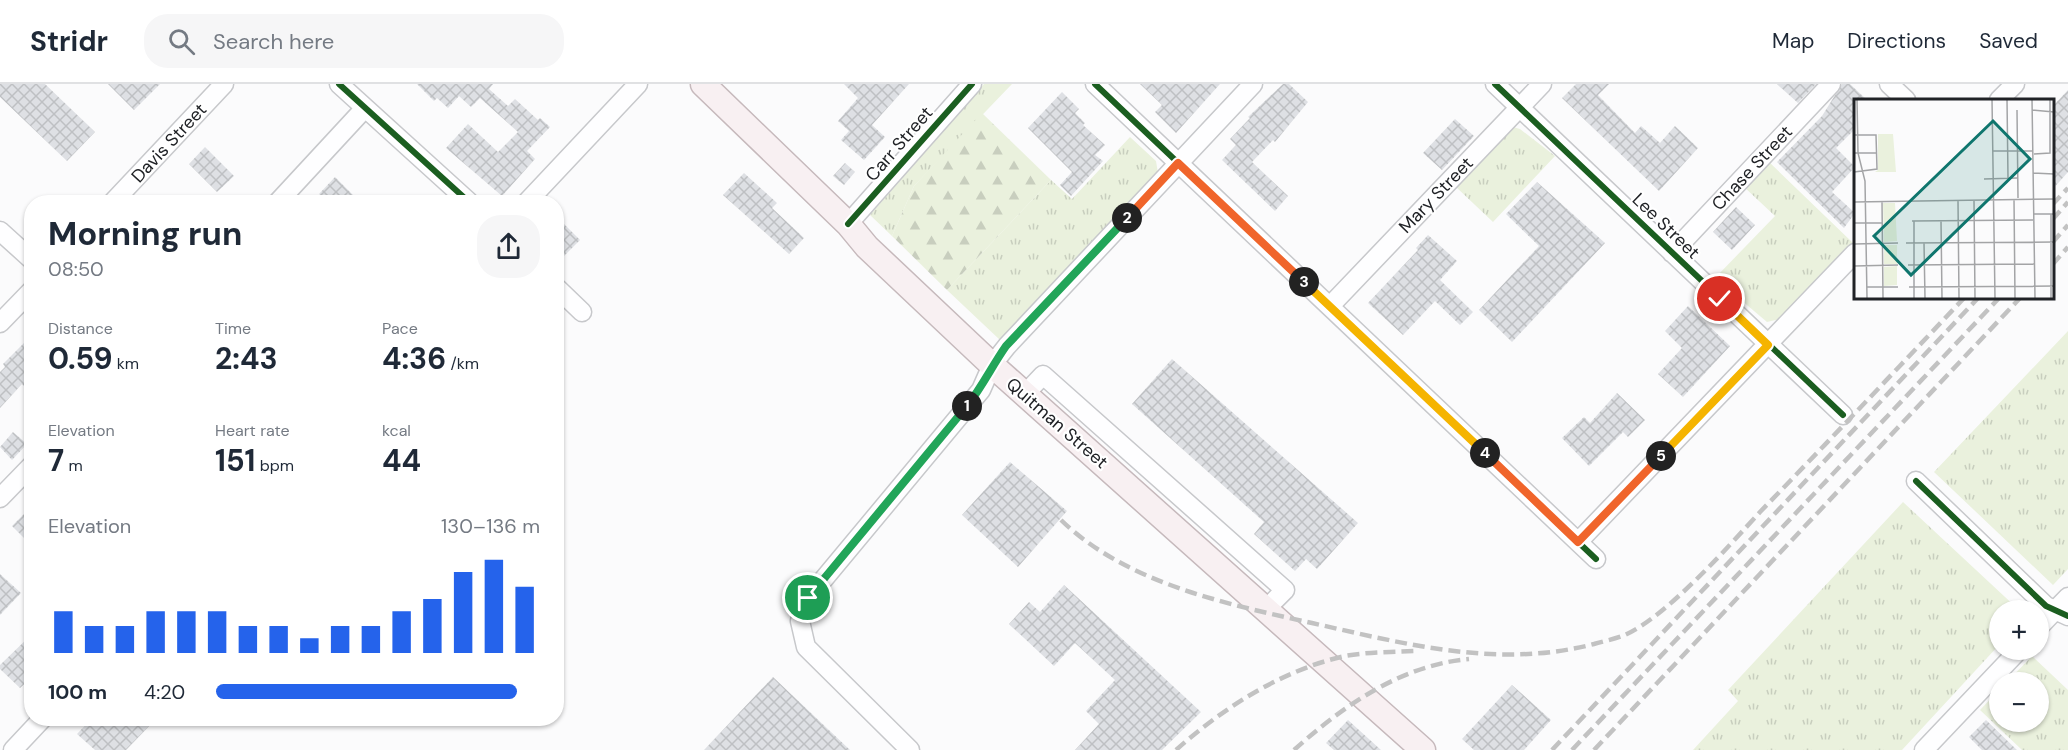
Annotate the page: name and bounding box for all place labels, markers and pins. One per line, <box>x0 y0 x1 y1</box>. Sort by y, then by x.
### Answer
pin: 2 <box>1112 203 1142 233</box>
pin: 3 <box>1289 267 1319 297</box>
pin <box>1694 273 1745 324</box>
pin: 1 <box>952 391 982 421</box>
pin: 4 <box>1470 438 1500 468</box>
pin: 5 <box>1646 441 1676 471</box>
pin <box>782 572 833 623</box>

